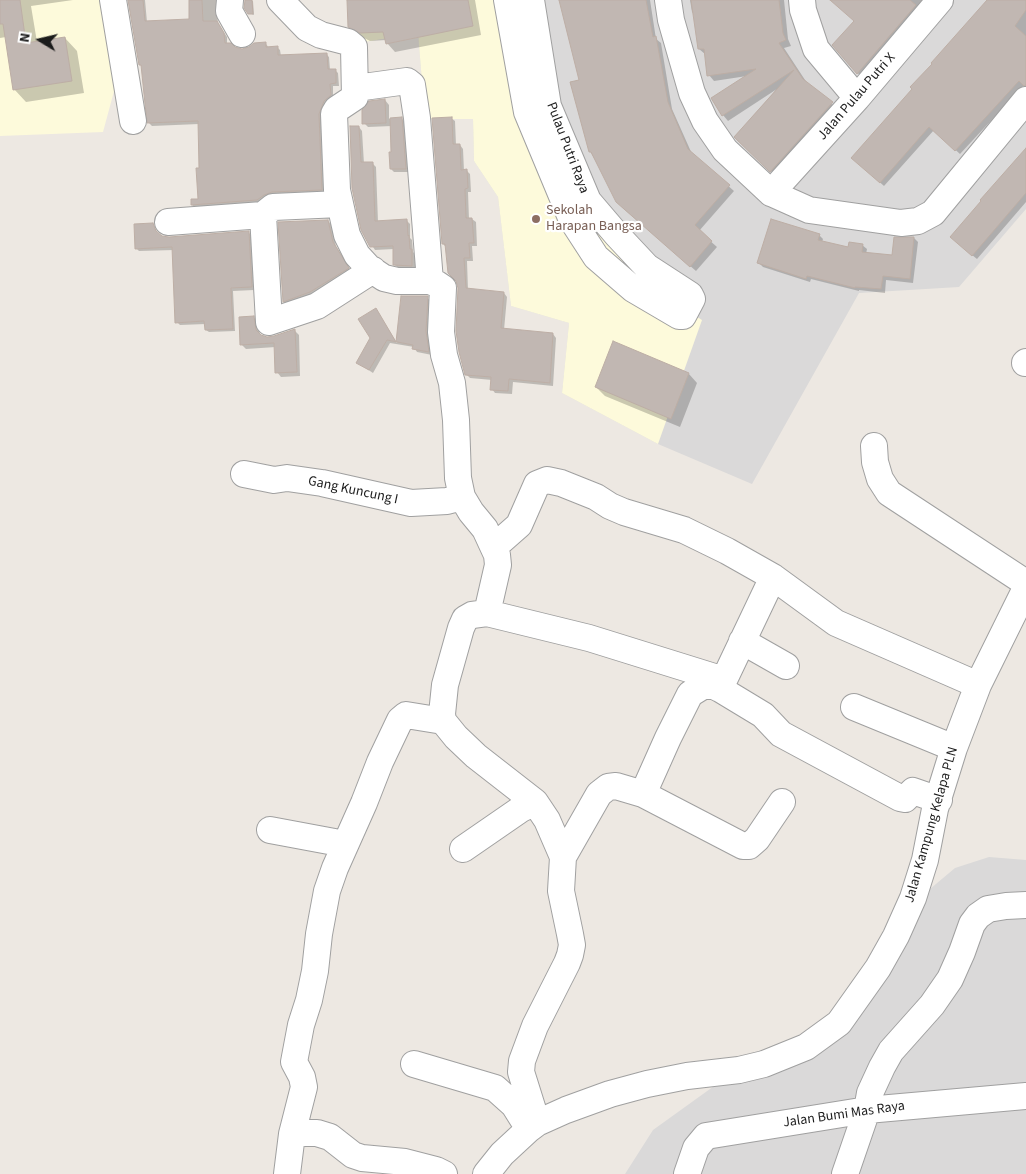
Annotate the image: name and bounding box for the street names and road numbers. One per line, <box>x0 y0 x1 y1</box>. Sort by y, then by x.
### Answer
street label: Jalan Pulau Putri X <box>815 50 899 144</box>
street label: Pulau Putri Raya <box>542 100 592 196</box>
street label: Gang Kuncung I <box>306 473 400 509</box>
street label: Jalan Kampung Kelapa PLN <box>902 745 962 905</box>
street label: Jalan Bumi Mas Raya <box>782 1098 906 1132</box>

